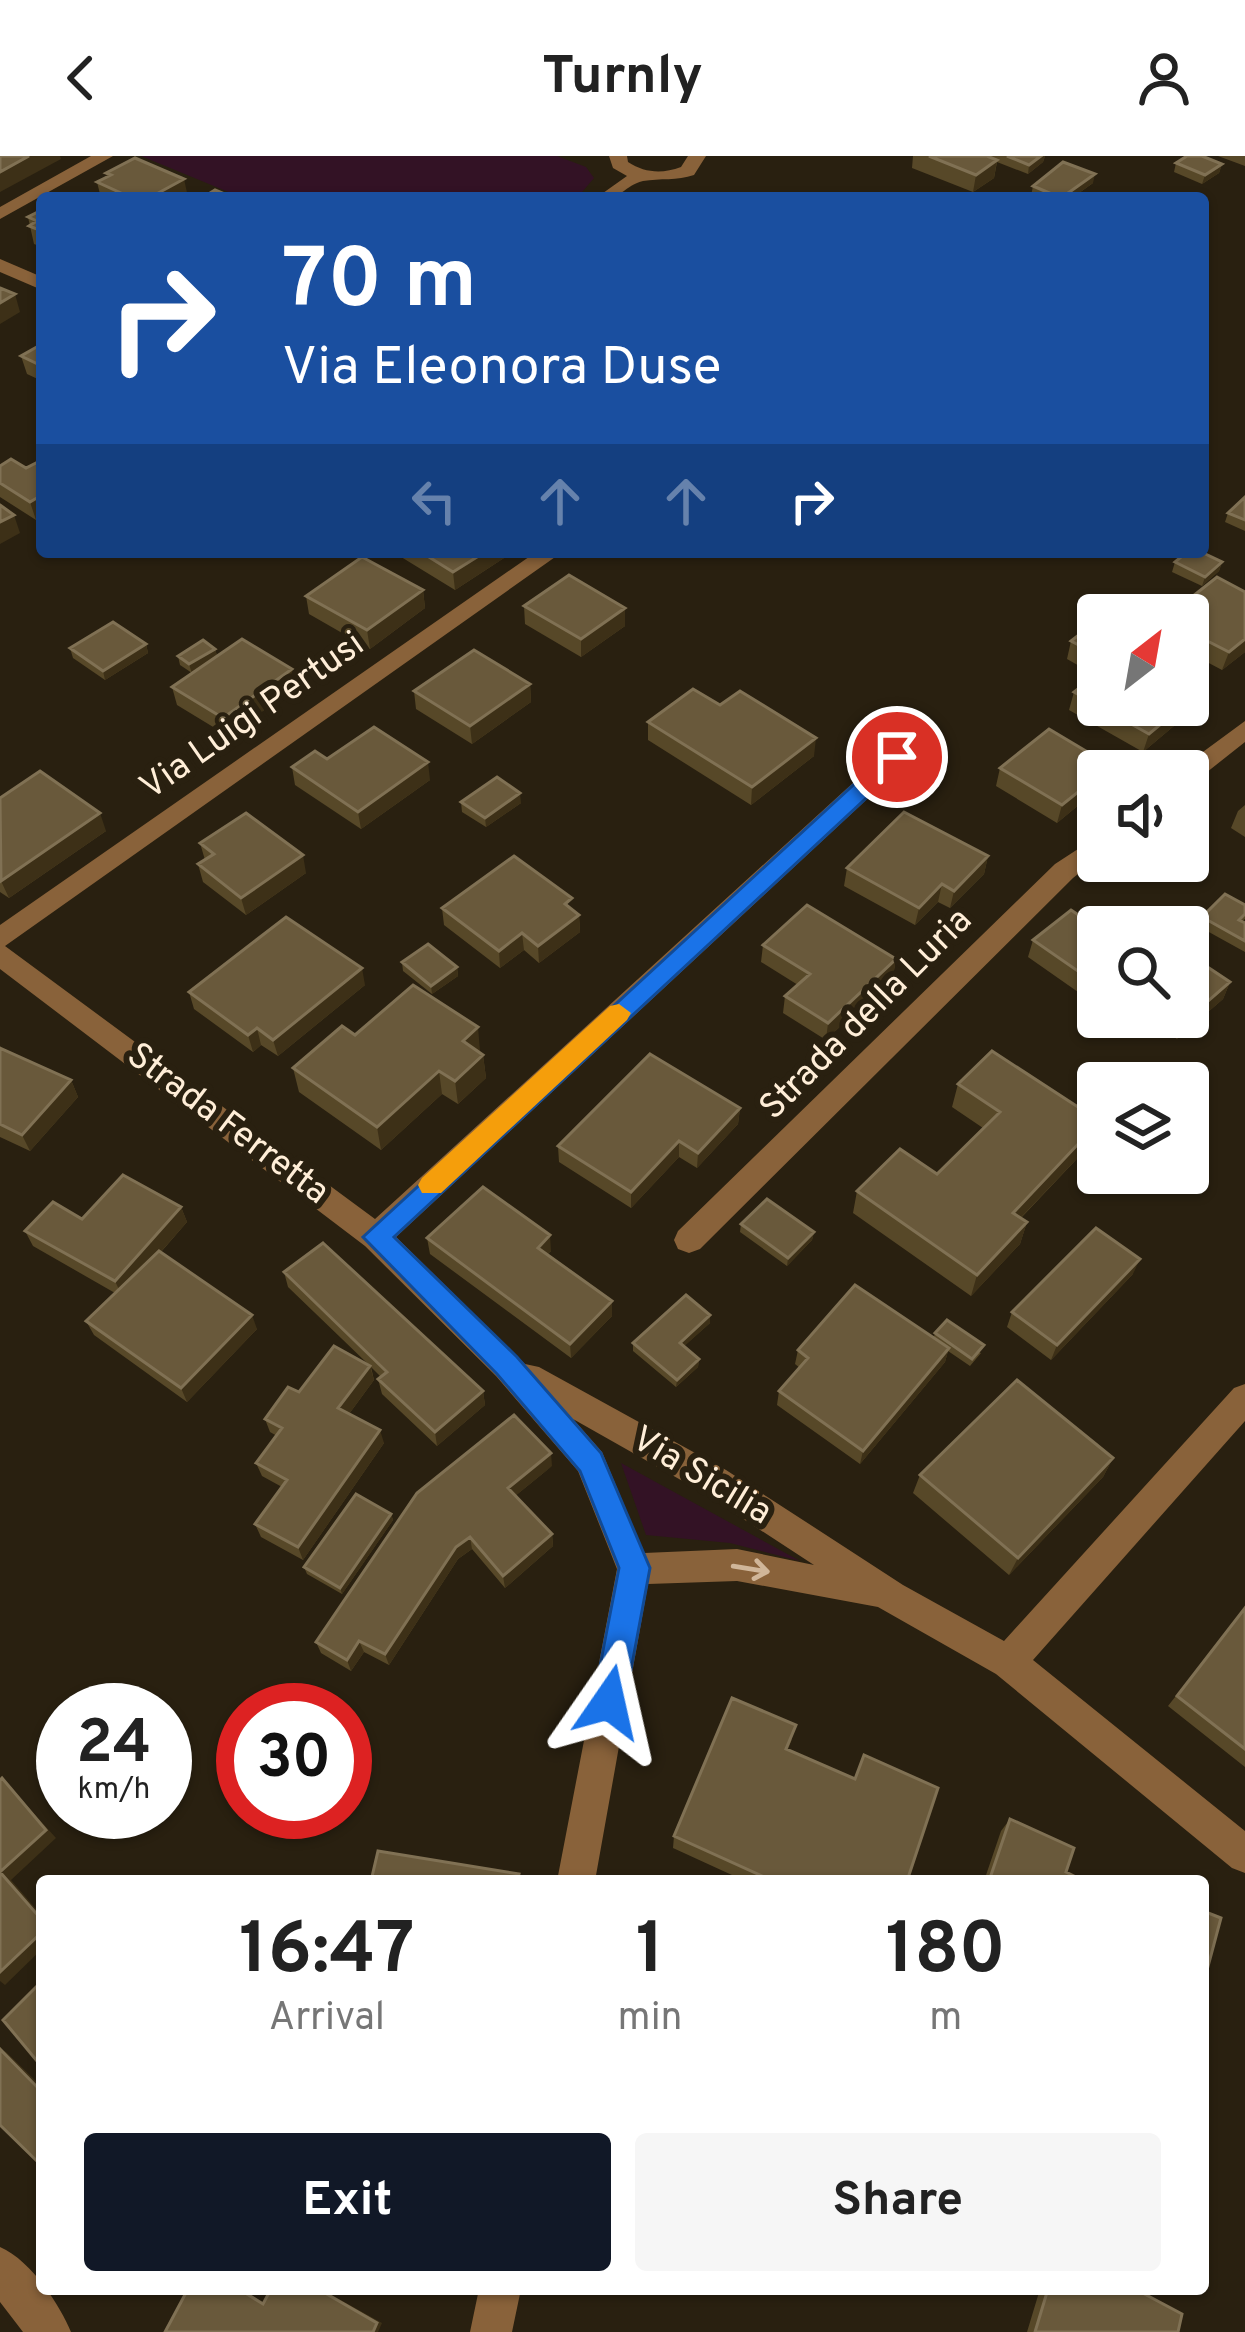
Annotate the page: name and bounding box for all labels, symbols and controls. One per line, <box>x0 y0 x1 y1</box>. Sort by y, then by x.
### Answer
text: Turnly <box>542 44 703 113</box>
icon: back <box>48 45 114 111</box>
icon: person <box>1131 45 1197 111</box>
text: 70 m <box>282 231 477 337</box>
icon: right <box>84 240 240 396</box>
text: Via Eleonora Duse <box>282 335 722 404</box>
icon: left <box>401 468 467 534</box>
icon: ahead <box>527 468 593 534</box>
icon: ahead <box>653 468 719 534</box>
icon: right <box>779 468 845 534</box>
north arrow <box>1077 594 1209 726</box>
map controls <box>1077 594 1209 1194</box>
street label: Via Luigi Pertusi <box>132 623 374 811</box>
pin <box>846 706 948 808</box>
icon: arrive <box>864 724 930 790</box>
button: sound <box>1077 750 1209 882</box>
street label: Strada della Luria <box>751 899 983 1131</box>
button: search <box>1077 906 1209 1038</box>
street label: Strada Ferretta <box>117 1034 337 1216</box>
button: layers <box>1077 1062 1209 1194</box>
street label: Via Sicilia <box>623 1417 779 1537</box>
one-way arrow <box>730 1558 769 1581</box>
position arrow <box>546 1639 672 1765</box>
speed limit sign: 30 <box>216 1683 372 1839</box>
text: 24 <box>76 1708 152 1784</box>
text: km/h <box>78 1772 150 1809</box>
text: 16:47 <box>239 1907 415 1999</box>
text: 1 <box>636 1907 664 1999</box>
text: 180 <box>886 1907 1006 1999</box>
text: Arrival <box>269 1995 385 2044</box>
text: min <box>618 1995 683 2044</box>
text: m <box>929 1995 962 2044</box>
button: Exit <box>84 2133 611 2271</box>
button: Share <box>635 2133 1161 2271</box>

